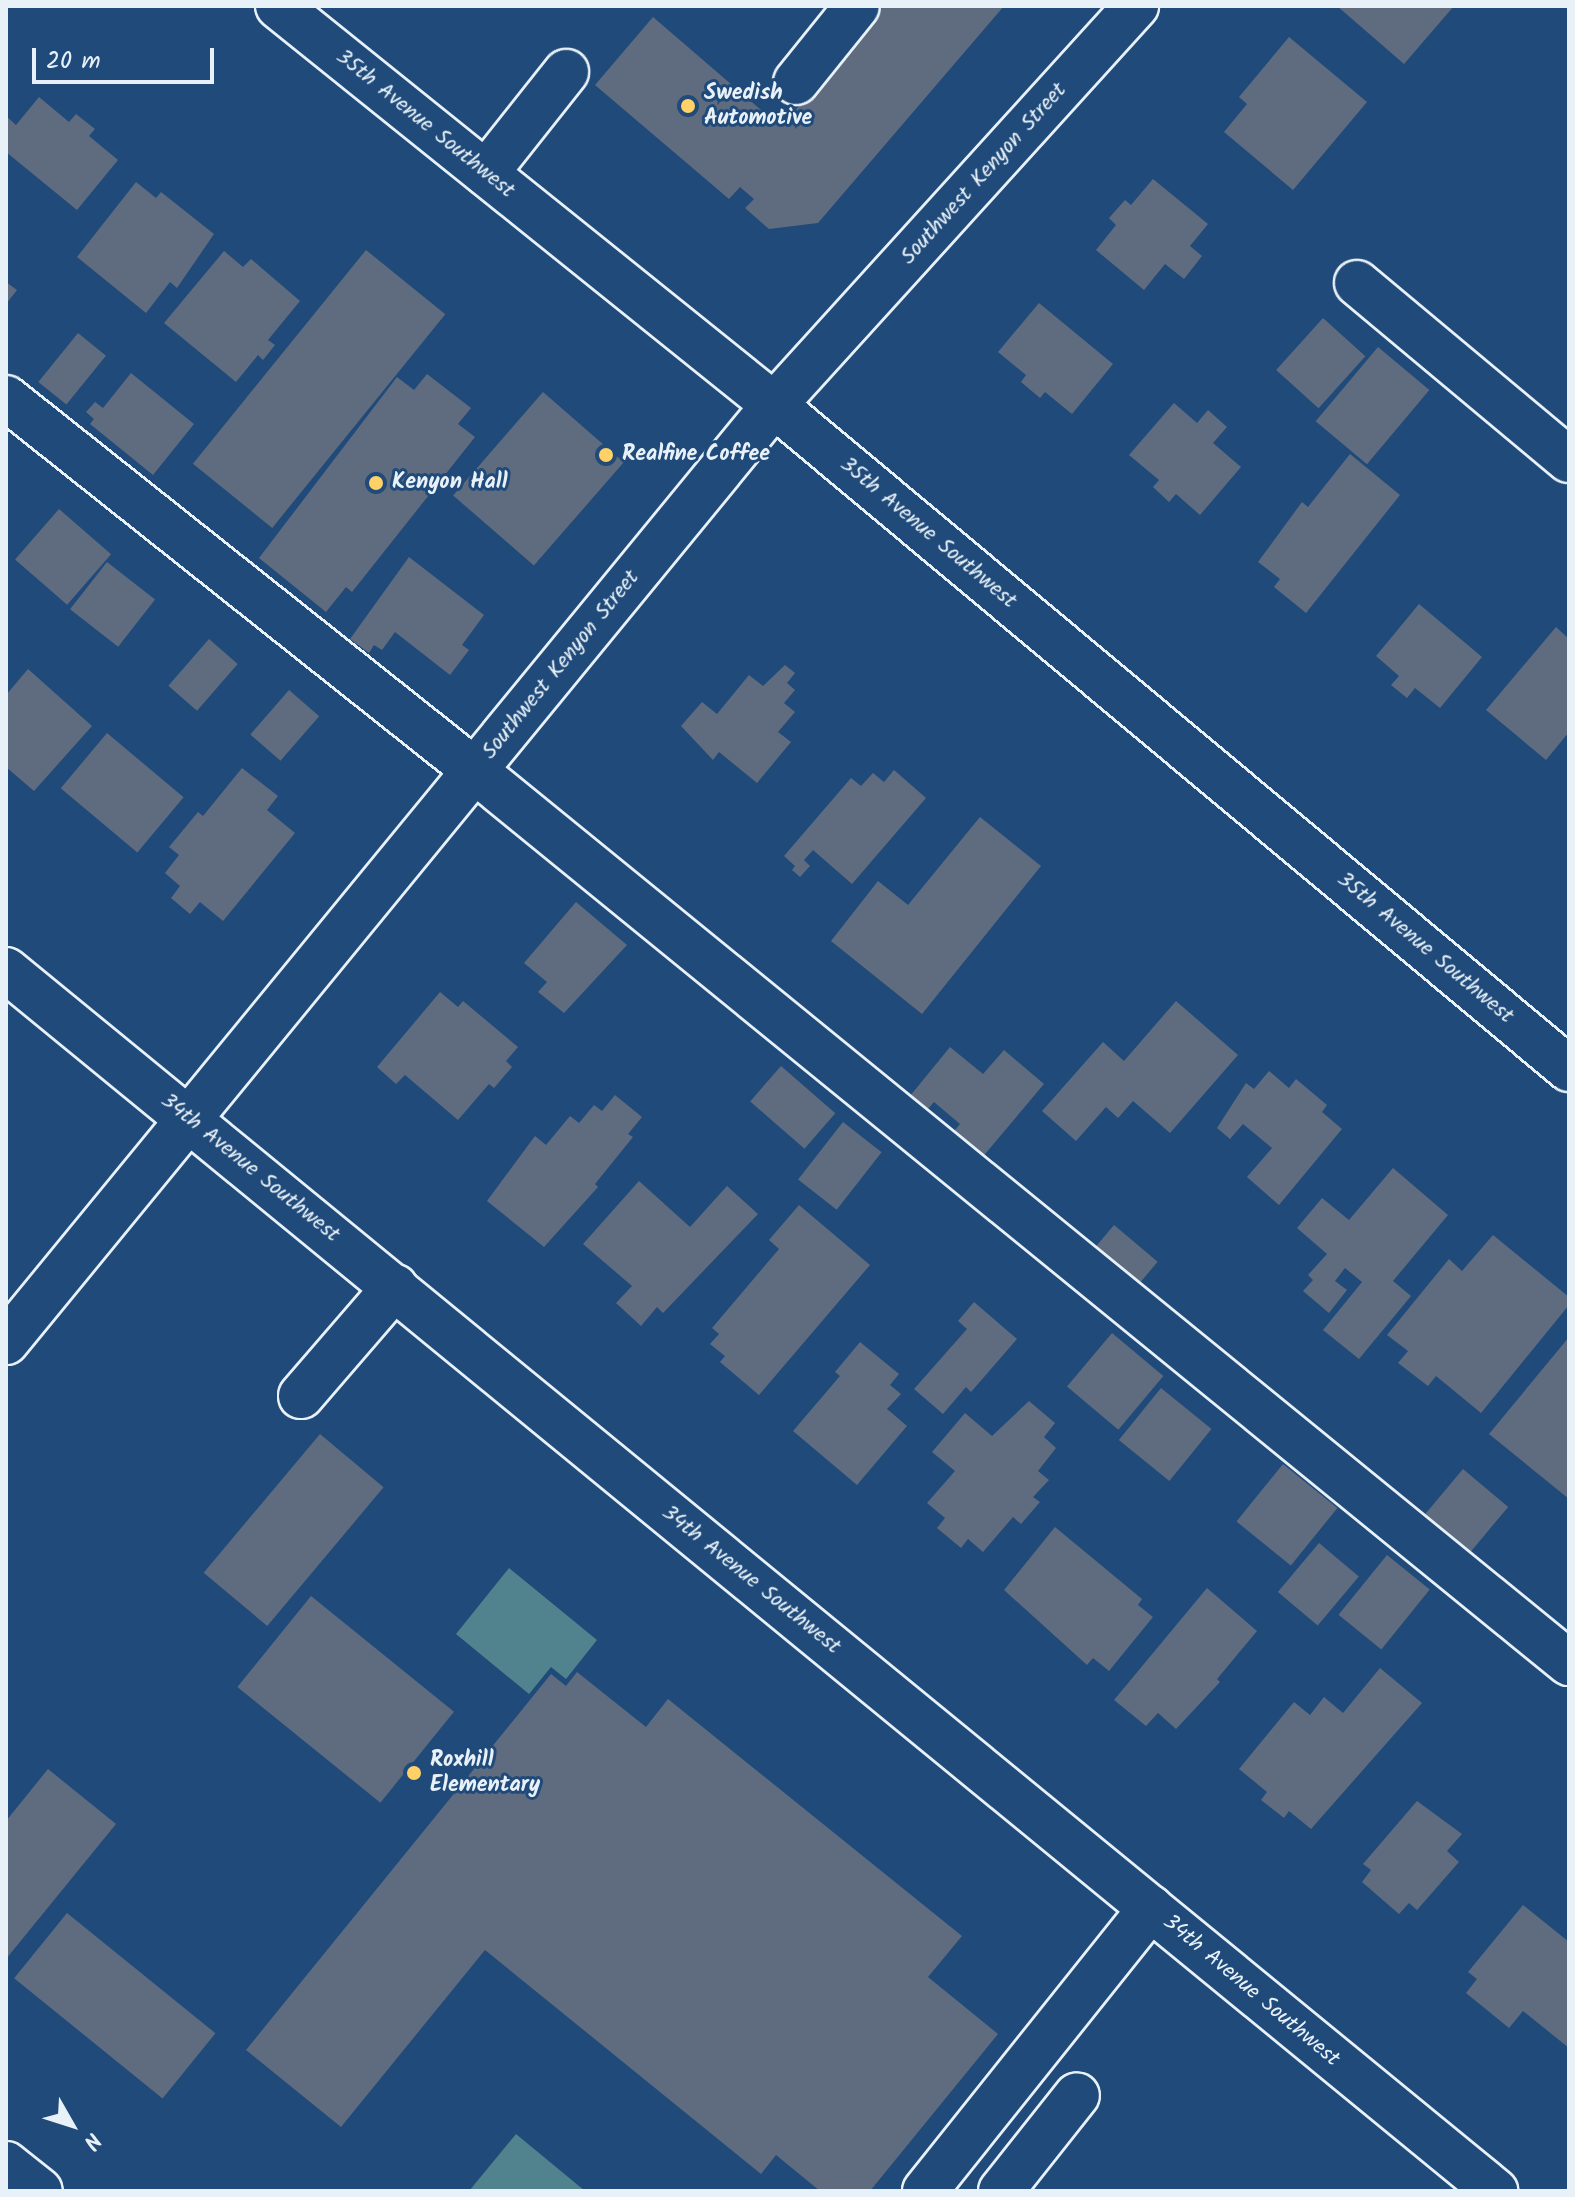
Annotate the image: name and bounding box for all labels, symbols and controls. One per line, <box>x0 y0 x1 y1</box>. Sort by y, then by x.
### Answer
scale bar <box>36 32 218 82</box>
text: 20 m <box>46 42 101 81</box>
street label: 35th Avenue Southwest <box>330 44 520 204</box>
street label: Southwest Kenyon Street <box>896 78 1072 270</box>
place label: Swedish Automotive <box>704 80 812 132</box>
marker: Swedish Automotive <box>679 97 697 115</box>
place label: Realfine Coffee <box>622 442 770 468</box>
marker: Realfine Coffee <box>597 446 615 464</box>
street label: 35th Avenue Southwest <box>834 451 1022 615</box>
place label: Kenyon Hall <box>392 470 508 496</box>
marker: Kenyon Hall <box>367 474 385 492</box>
street label: Southwest Kenyon Street <box>477 565 645 765</box>
street label: 35th Avenue Southwest <box>1331 866 1519 1030</box>
street label: 34th Avenue Southwest <box>155 1088 345 1248</box>
street label: 34th Avenue Southwest <box>656 1500 846 1660</box>
place label: Roxhill Elementary <box>430 1747 540 1798</box>
marker: Roxhill Elementary <box>405 1764 423 1782</box>
street label: 34th Avenue Southwest <box>1157 1909 1345 2073</box>
north arrow <box>32 2085 112 2165</box>
text: N <box>73 2124 109 2157</box>

